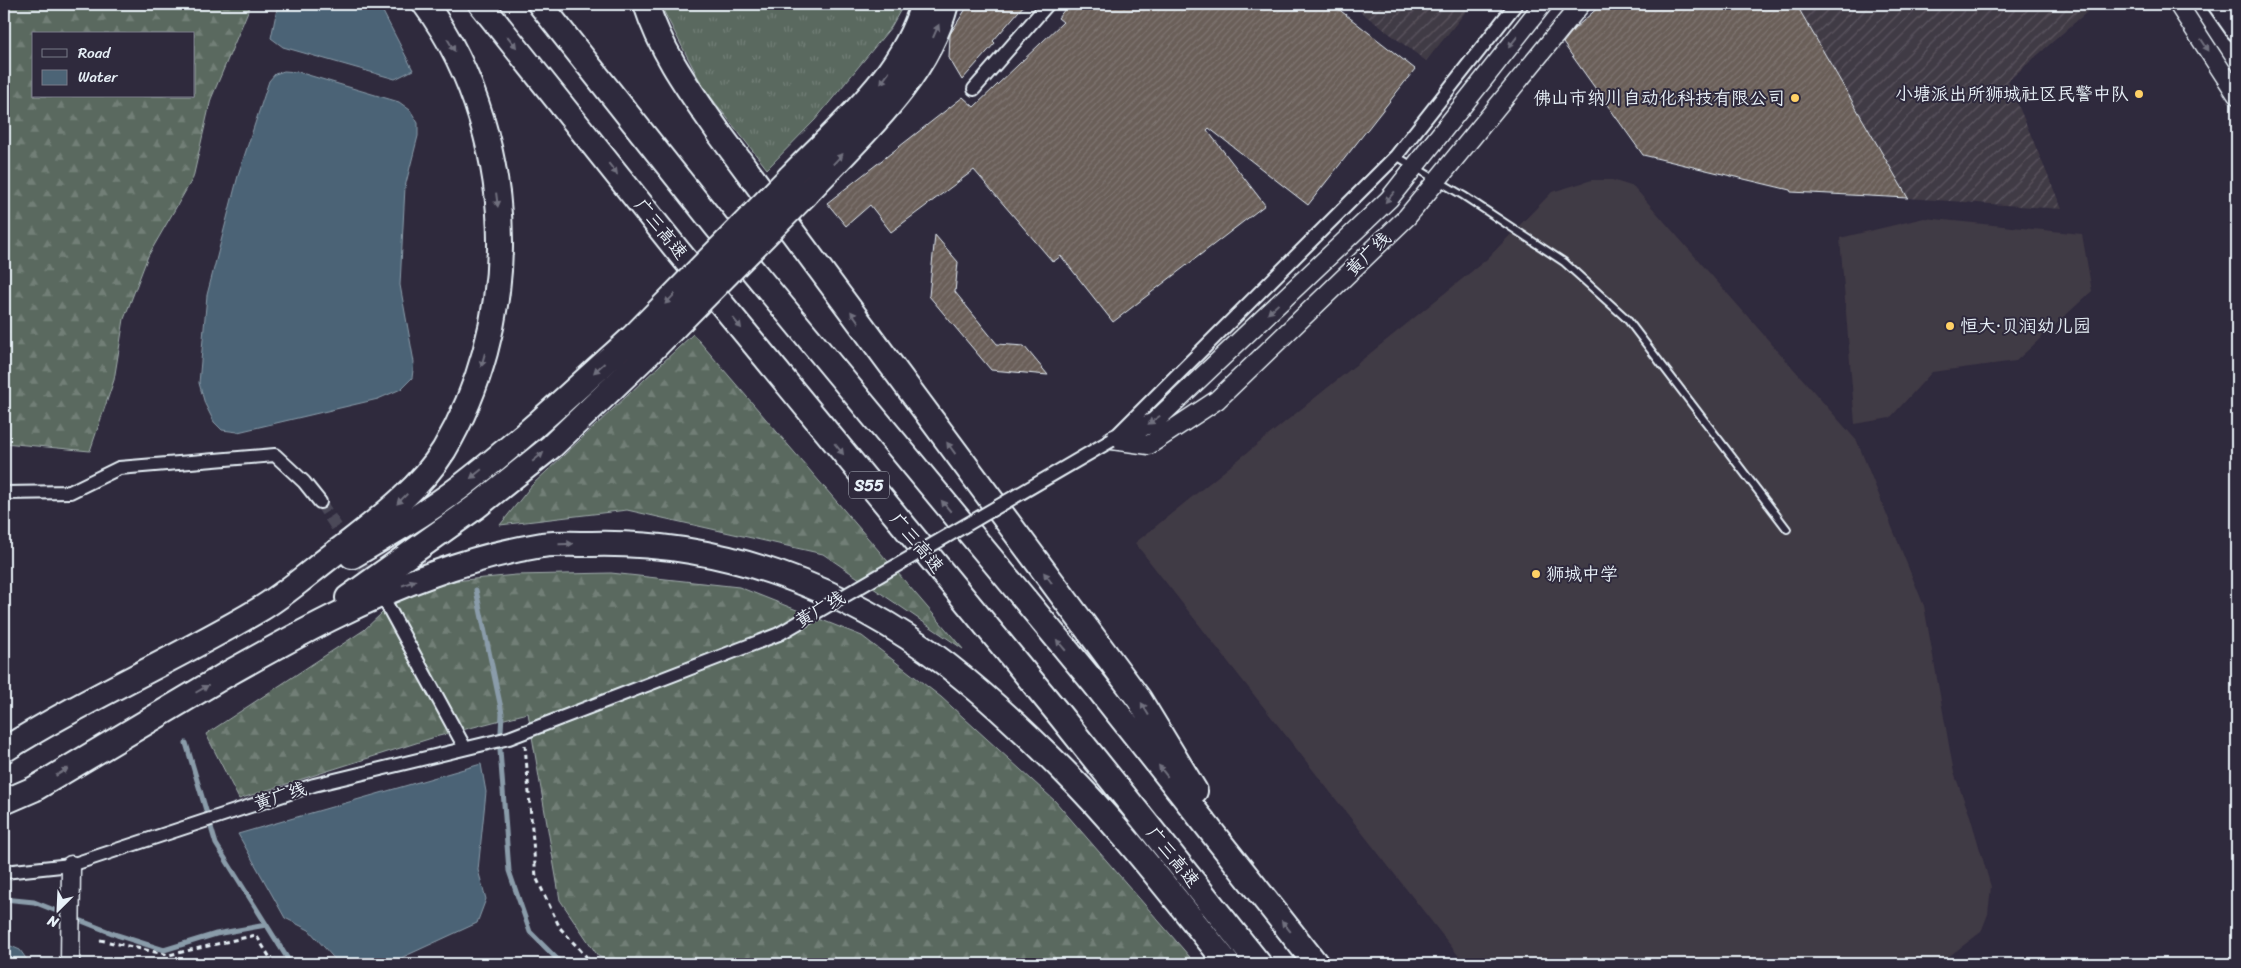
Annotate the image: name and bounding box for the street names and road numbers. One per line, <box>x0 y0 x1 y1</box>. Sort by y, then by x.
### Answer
street label: 广三高速 <box>626 191 696 267</box>
street label: 黄广线 <box>1337 224 1399 284</box>
road number: S55 <box>849 472 889 498</box>
street label: 广三高速 <box>882 505 952 581</box>
street label: 黄广线 <box>789 582 851 636</box>
street label: 黄广线 <box>249 772 311 820</box>
street label: 广三高速 <box>1138 819 1208 895</box>

